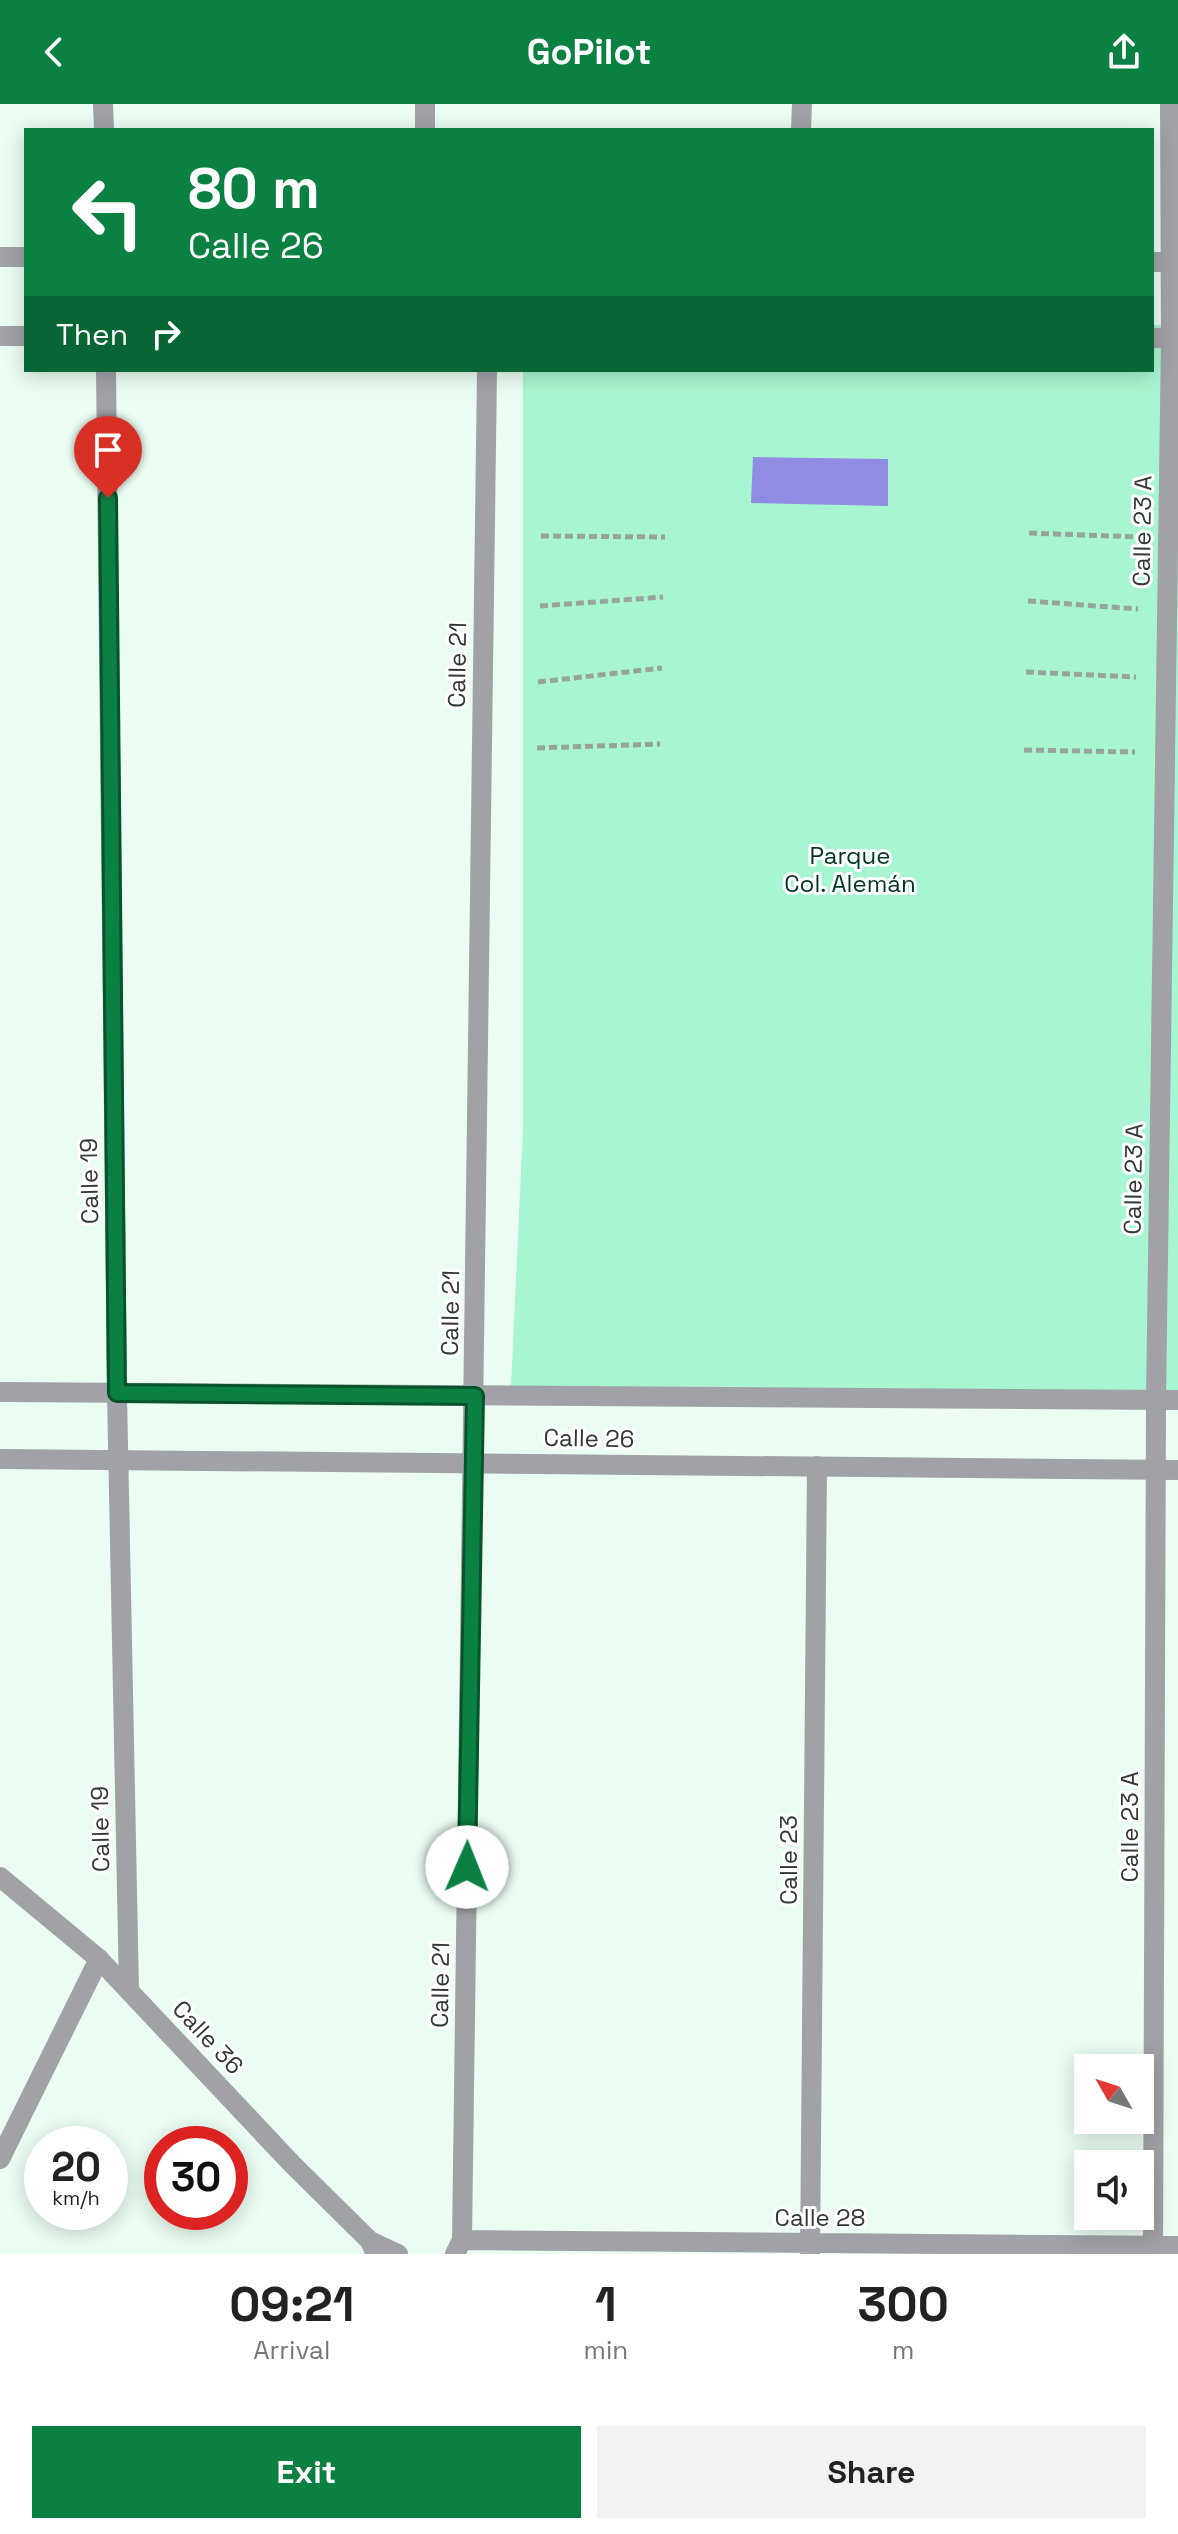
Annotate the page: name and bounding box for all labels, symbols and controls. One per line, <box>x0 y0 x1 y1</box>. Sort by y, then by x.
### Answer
text: GoPilot <box>527 29 651 75</box>
icon: back <box>32 30 76 74</box>
icon: share <box>1102 30 1146 74</box>
text: 80 m <box>188 153 320 224</box>
icon: left <box>56 160 160 264</box>
text: Calle 26 <box>188 223 324 269</box>
icon: right <box>144 312 188 356</box>
text: Then <box>56 315 128 354</box>
pin <box>74 416 142 498</box>
icon: arrive <box>86 428 130 472</box>
street label: Calle 23 A <box>1126 475 1158 587</box>
street label: Calle 21 <box>441 622 473 708</box>
park label: Parque Col. Alemán <box>784 840 916 899</box>
street label: Calle 23 A <box>1117 1123 1149 1235</box>
street label: Calle 19 <box>73 1138 105 1224</box>
street label: Calle 21 <box>434 1270 466 1356</box>
street label: Calle 26 <box>543 1422 635 1454</box>
street label: Calle 23 A <box>1114 1771 1145 1883</box>
street label: Calle 19 <box>84 1786 116 1872</box>
street label: Calle 23 <box>773 1815 804 1905</box>
position arrow <box>425 1825 509 1909</box>
street label: Calle 21 <box>424 1942 456 2028</box>
street label: Calle 36 <box>166 1993 250 2081</box>
north arrow <box>1074 2054 1154 2134</box>
map controls <box>1074 2054 1154 2230</box>
speed limit sign: 30 <box>144 2126 248 2230</box>
text: 20 <box>51 2142 101 2193</box>
button: sound <box>1074 2150 1154 2230</box>
text: km/h <box>52 2185 100 2211</box>
street label: Calle 28 <box>775 2202 865 2233</box>
text: 09:21 <box>229 2274 354 2335</box>
text: 1 <box>595 2274 617 2335</box>
text: 300 <box>857 2274 949 2335</box>
text: Arrival <box>253 2333 330 2367</box>
text: min <box>584 2333 628 2367</box>
text: m <box>892 2333 914 2367</box>
button: Exit <box>32 2426 581 2518</box>
button: Share <box>597 2426 1146 2518</box>

